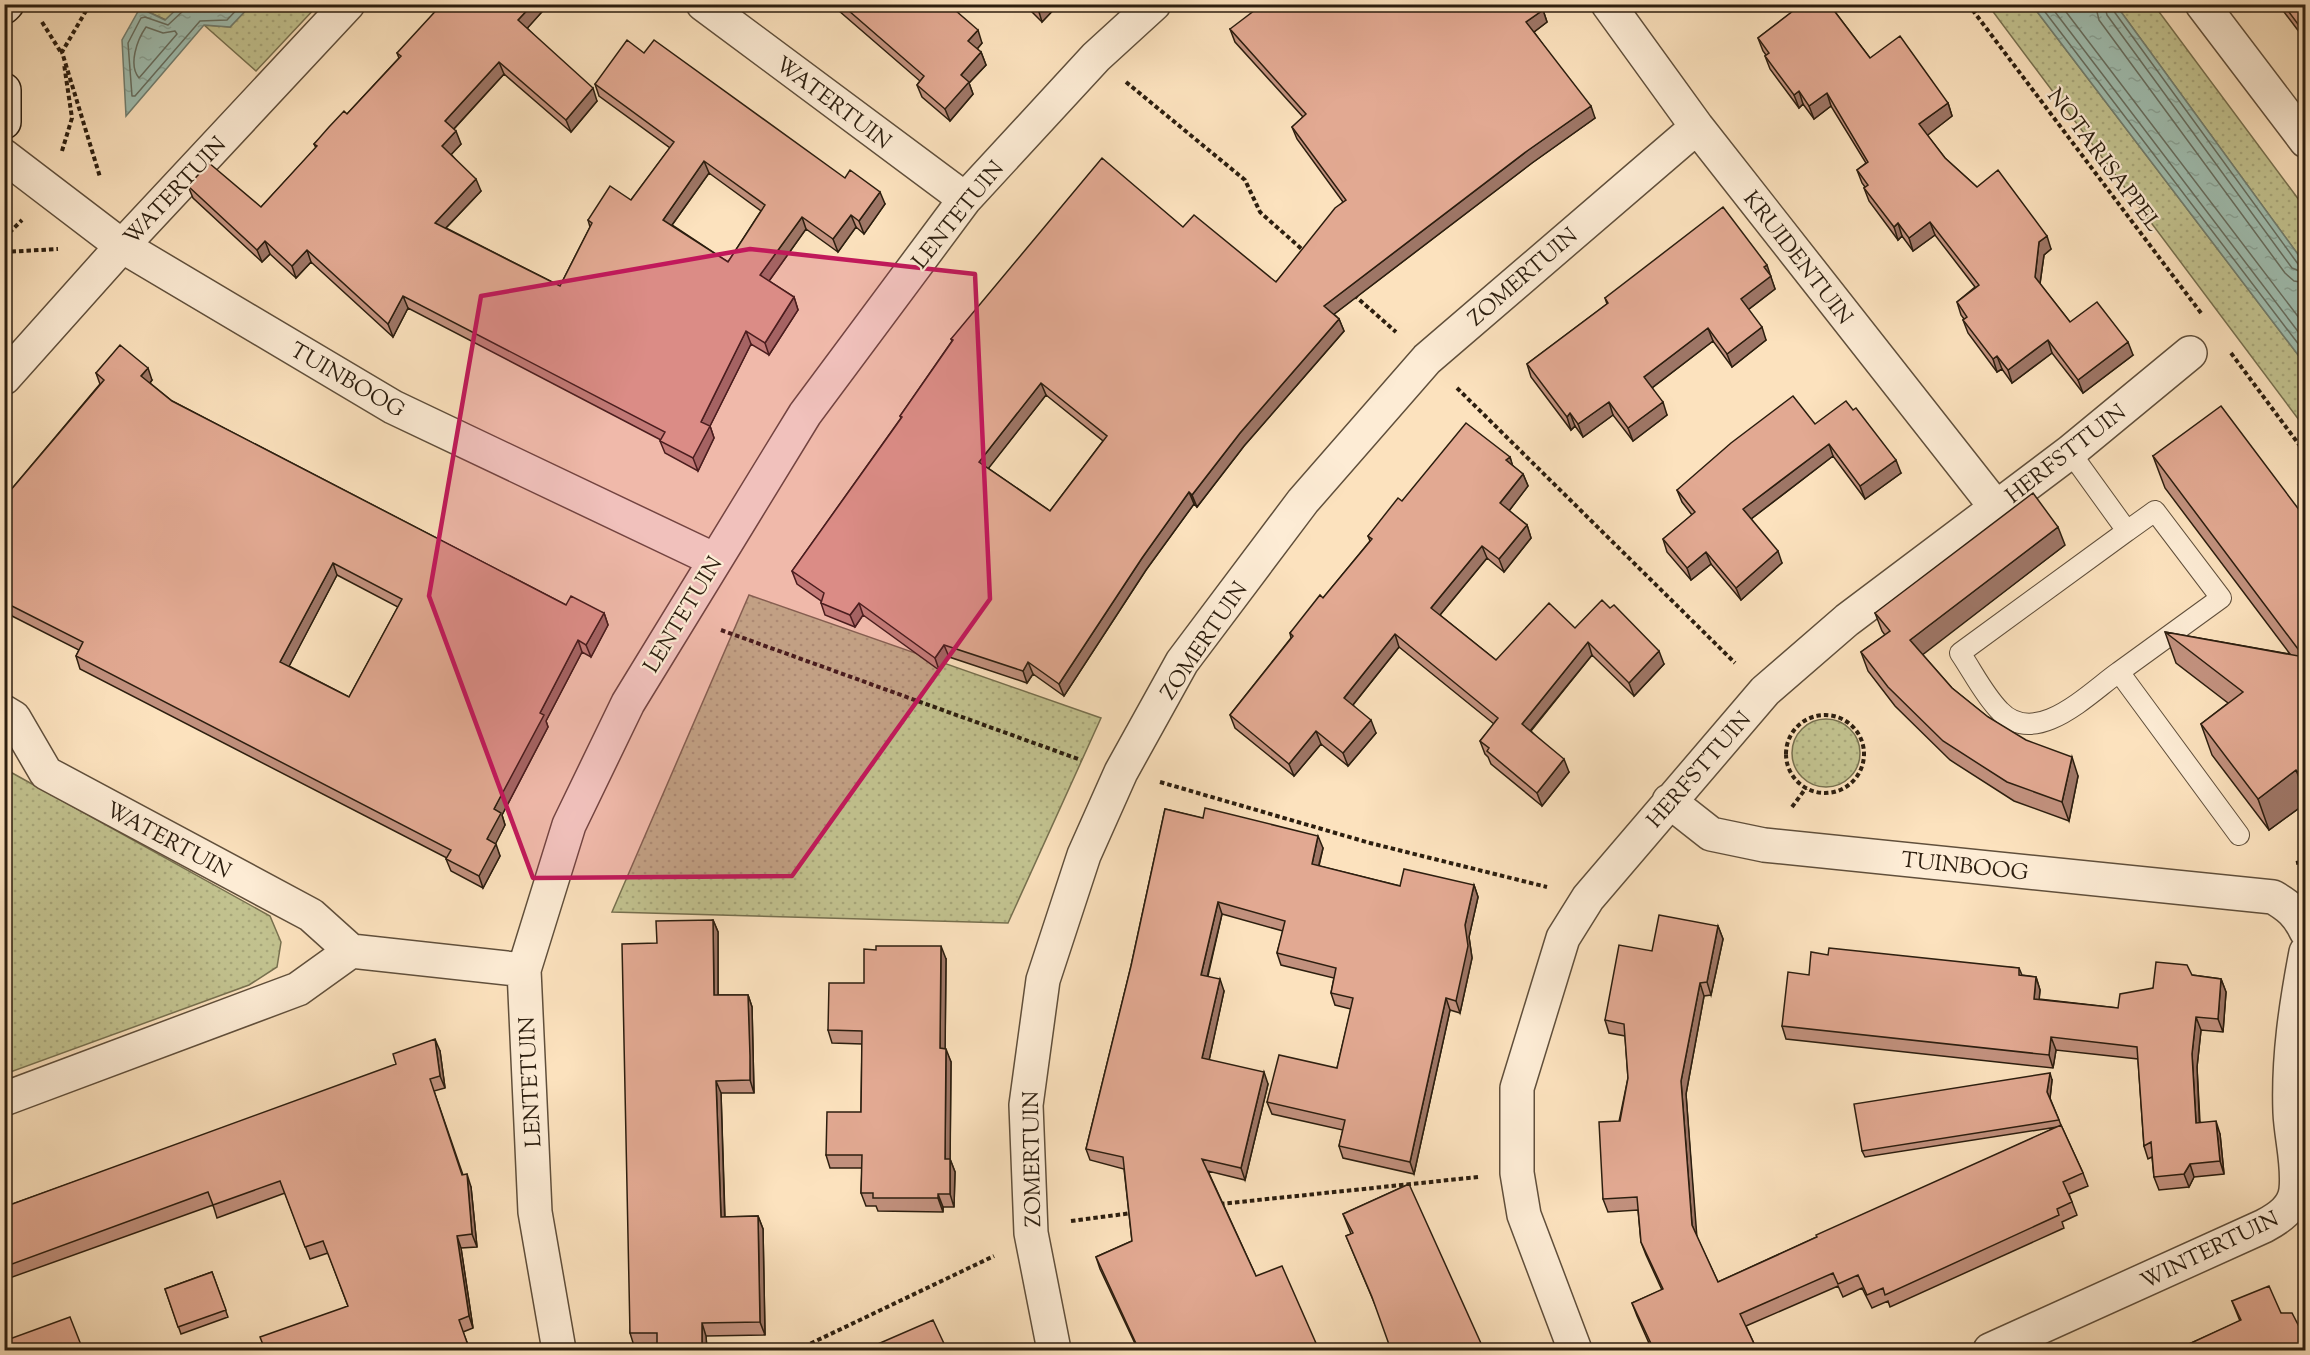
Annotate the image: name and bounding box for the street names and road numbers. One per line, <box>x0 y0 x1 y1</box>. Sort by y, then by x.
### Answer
street label: WATERTUIN <box>767 50 897 159</box>
street label: NOTARISAPPEL <box>2038 82 2167 239</box>
street label: WATERTUIN <box>117 131 235 253</box>
street label: LENTETUIN <box>906 155 1013 277</box>
street label: KRUIDENTUIN <box>1734 185 1859 333</box>
street label: ZOMERTUIN <box>1462 221 1586 335</box>
street label: TUINBOOG <box>283 336 410 427</box>
street label: HERFSTTUIN <box>2000 398 2134 513</box>
street label: LENTETUIN <box>637 551 732 680</box>
street label: ZOMERTUIN <box>1154 576 1257 707</box>
street label: HERFSTTUIN <box>1640 706 1760 836</box>
street label: WATERTUIN <box>99 795 236 888</box>
street label: TUINBOOG <box>1900 845 2030 891</box>
street label: LENTETUIN <box>513 1016 551 1148</box>
street label: ZOMERTUIN <box>1017 1090 1051 1227</box>
street label: WINTERTUIN <box>2136 1204 2285 1299</box>

